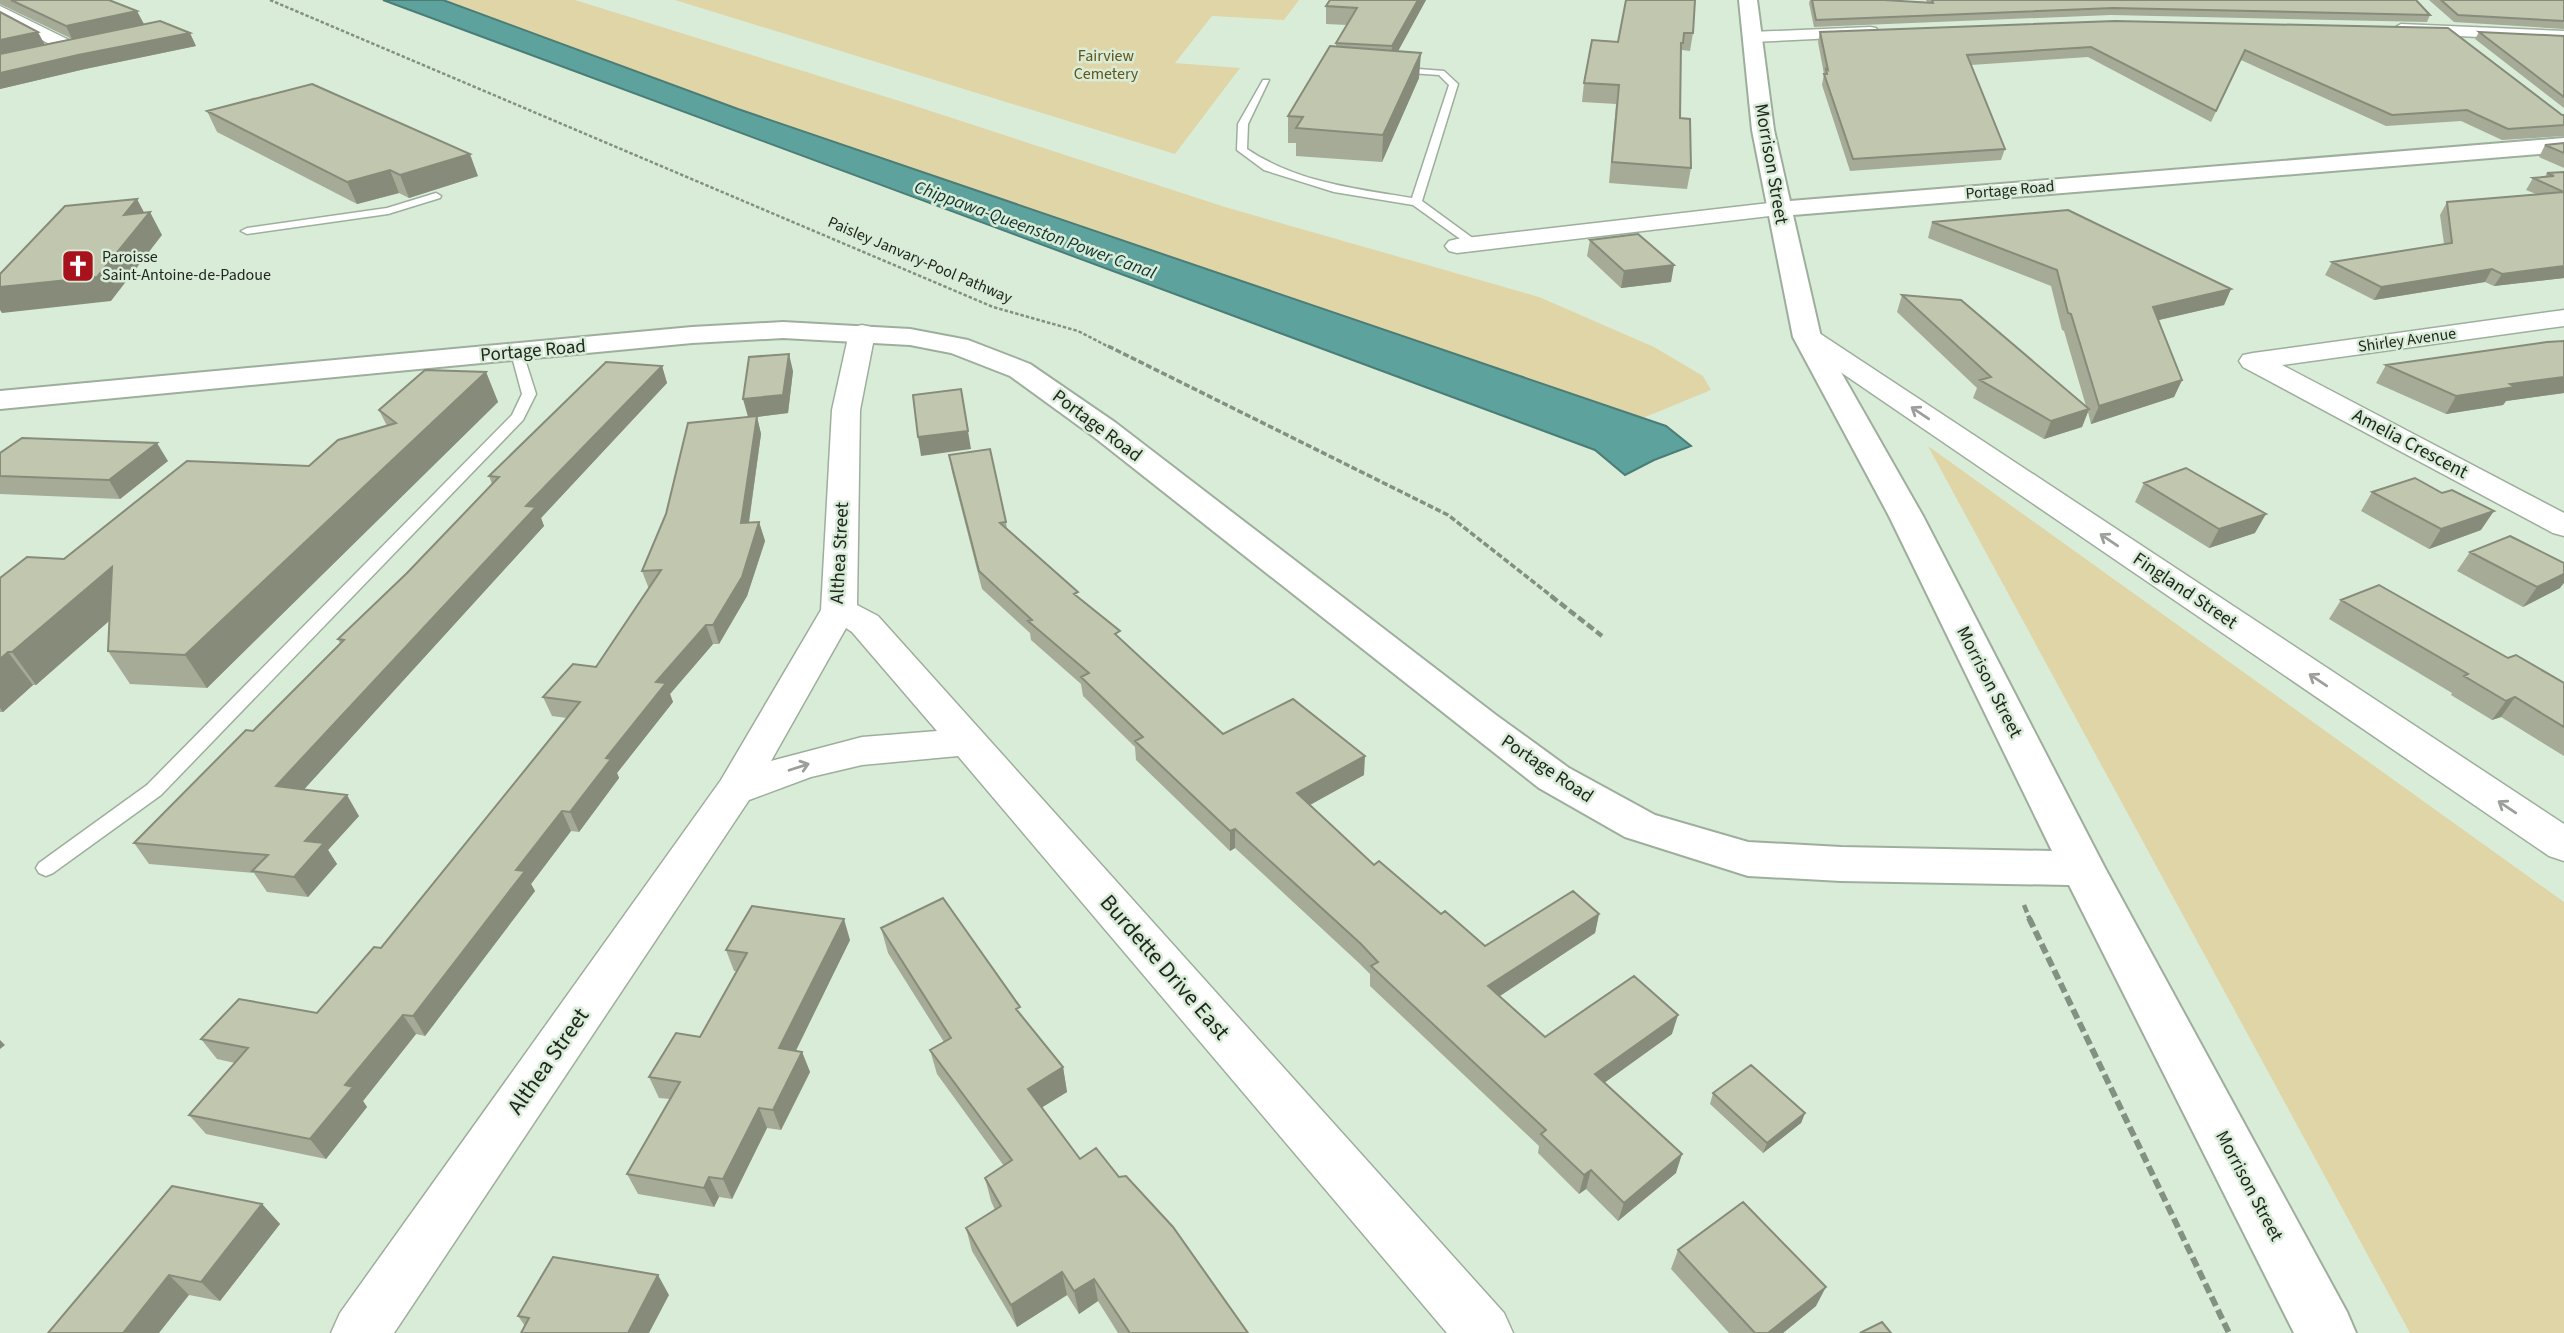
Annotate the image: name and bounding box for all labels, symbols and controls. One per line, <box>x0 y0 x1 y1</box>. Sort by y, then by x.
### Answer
park label: Fairview Cemetery <box>1074 45 1139 85</box>
street label: Morrison Street <box>1747 102 1795 227</box>
water label: Chippawa-Queenston Power Canal <box>911 175 1160 286</box>
street label: Portage Road <box>1965 175 2055 205</box>
street label: Paisley Janvary-Pool Pathway <box>824 211 1016 309</box>
place label: Paroisse Saint-Antoine-de-Padoue <box>102 246 271 286</box>
church icon: Paroisse Saint-Antoine-de-Padoue <box>59 247 97 285</box>
street label: Shirley Avenue <box>2357 322 2458 358</box>
street label: Portage Road <box>479 333 587 369</box>
street label: Portage Road <box>1047 383 1147 469</box>
street label: Amelia Crescent <box>2347 402 2473 486</box>
one-way arrow <box>1911 406 1930 421</box>
street label: Althea Street <box>824 501 856 605</box>
one-way arrow <box>2100 533 2119 547</box>
street label: Fingland Street <box>2127 546 2243 636</box>
street label: Morrison Street <box>1949 622 2029 743</box>
one-way arrow <box>2309 673 2328 687</box>
street label: Portage Road <box>1495 728 1599 810</box>
one-way arrow <box>788 760 810 772</box>
one-way arrow <box>2498 800 2517 814</box>
street label: Burdette Drive East <box>1092 887 1238 1047</box>
street label: Althea Street <box>499 1001 597 1121</box>
street label: Morrison Street <box>2208 1126 2290 1247</box>

